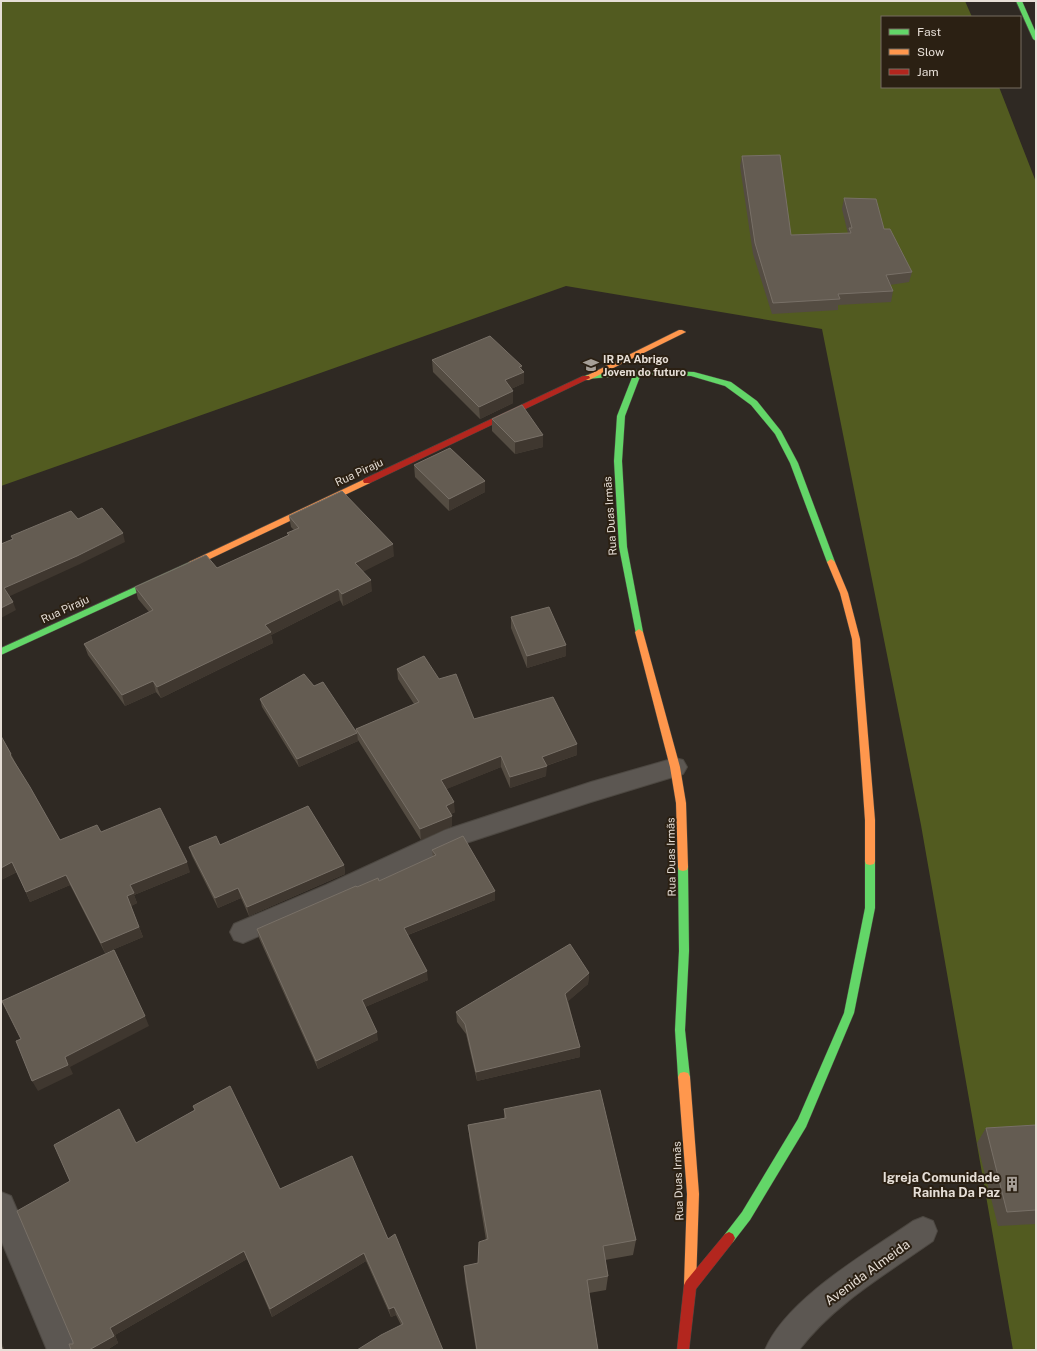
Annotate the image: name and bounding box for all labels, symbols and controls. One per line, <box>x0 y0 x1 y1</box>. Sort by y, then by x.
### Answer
legend <box>881 16 1021 88</box>
text: Fast <box>917 25 942 39</box>
text: Slow <box>917 45 945 59</box>
text: Jam <box>917 65 939 79</box>
place label: IR PA Abrigo Jovem do futuro <box>603 353 686 378</box>
school or university icon: IR PA Abrigo Jovem do futuro <box>582 356 600 374</box>
street label: Rua Piraju <box>333 456 385 488</box>
street label: Rua Duas Irmãs <box>601 476 619 556</box>
street label: Rua Piraju <box>39 593 91 625</box>
street label: Rua Duas Irmãs <box>664 817 678 897</box>
street label: Rua Duas Irmãs <box>671 1141 685 1221</box>
place label: Igreja Comunidade Rainha Da Paz <box>883 1170 1001 1200</box>
building icon: Igreja Comunidade Rainha Da Paz <box>1003 1175 1021 1193</box>
street label: Avenida Almeida <box>822 1237 913 1308</box>

